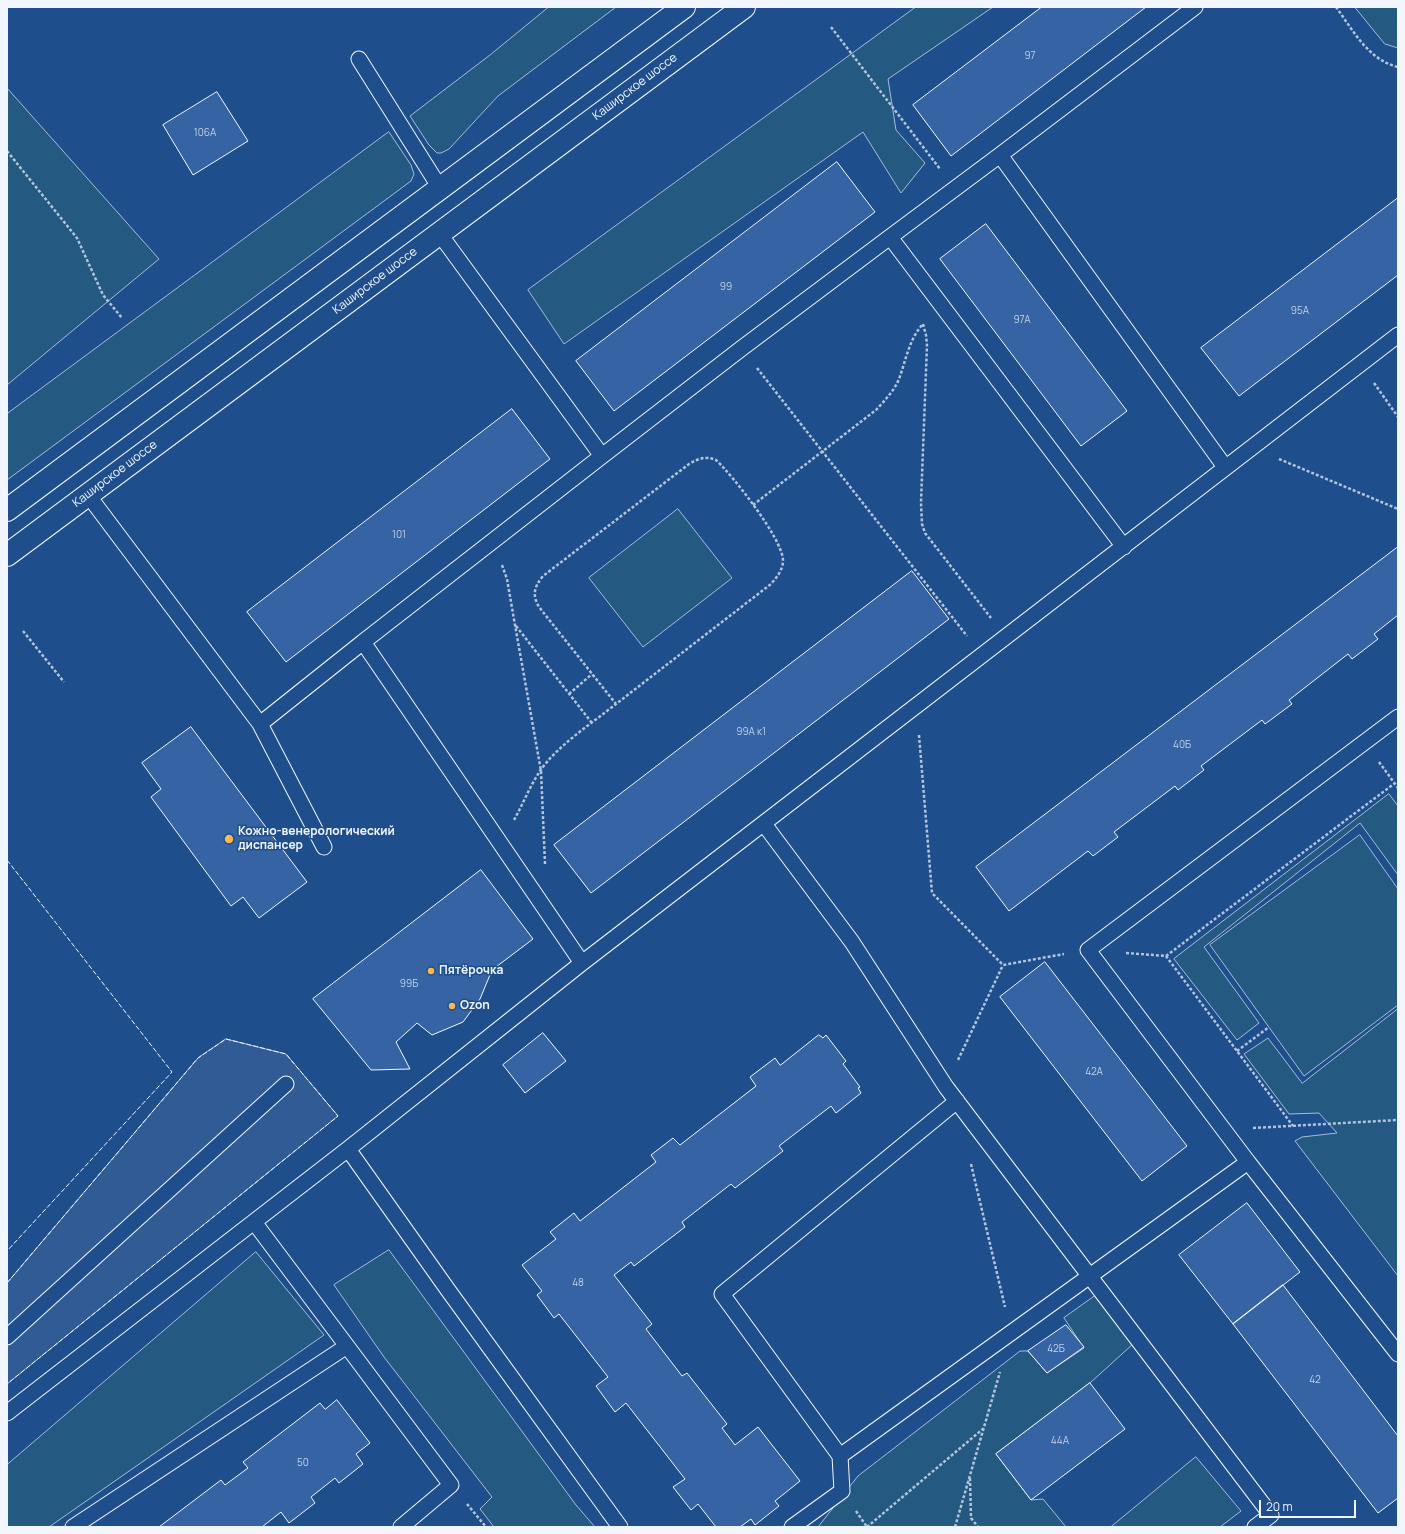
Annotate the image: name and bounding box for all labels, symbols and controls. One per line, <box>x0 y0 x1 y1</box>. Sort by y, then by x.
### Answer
house number: 97 <box>1024 50 1036 62</box>
street label: Каширское шоссе <box>590 51 680 123</box>
house number: 106А <box>194 127 216 139</box>
street label: Каширское шоссе <box>330 245 420 317</box>
house number: 99 <box>720 281 732 293</box>
house number: 95А <box>1291 305 1309 317</box>
house number: 97А <box>1013 314 1031 326</box>
street label: Каширское шоссе <box>70 438 160 510</box>
house number: 101 <box>392 529 406 541</box>
house number: 99А к1 <box>736 726 766 738</box>
house number: 40Б <box>1173 739 1191 751</box>
place label: Кожно-венерологический диспансер <box>238 825 395 853</box>
marker: Кожно-венерологический диспансер <box>223 833 235 845</box>
place label: Пятёрочка <box>439 964 503 978</box>
marker: Пятёрочка <box>426 966 436 976</box>
house number: 99Б <box>400 978 418 990</box>
place label: Ozon <box>460 999 490 1013</box>
marker: Ozon <box>447 1001 457 1011</box>
house number: 42А <box>1085 1066 1103 1078</box>
house number: 48 <box>572 1277 584 1289</box>
house number: 42Б <box>1047 1343 1065 1355</box>
house number: 42 <box>1309 1374 1321 1386</box>
house number: 44А <box>1051 1435 1069 1447</box>
house number: 50 <box>297 1457 309 1469</box>
scale bar <box>1261 1492 1358 1518</box>
text: 20 m <box>1266 1498 1293 1515</box>

